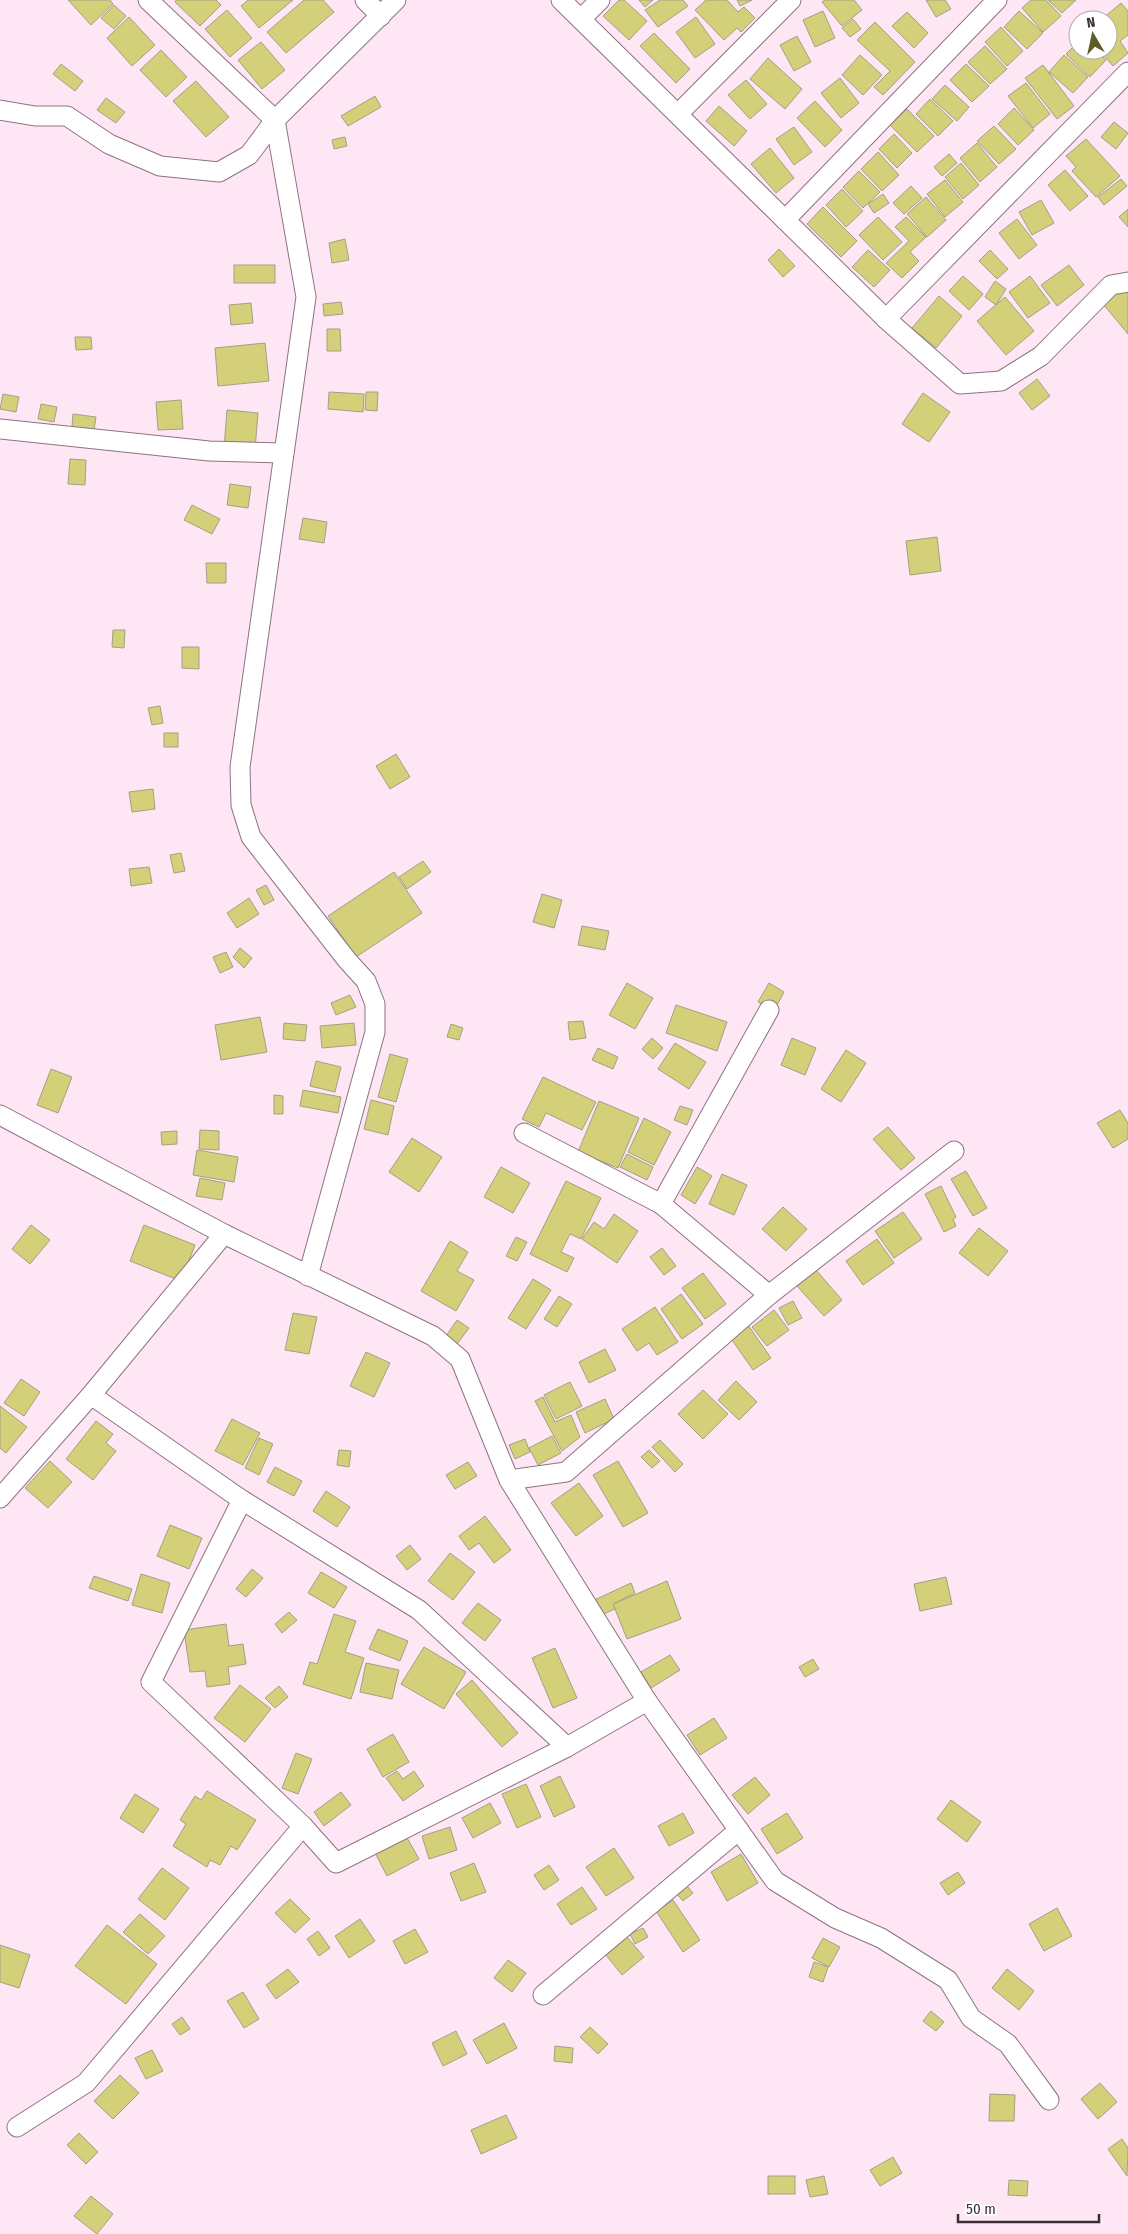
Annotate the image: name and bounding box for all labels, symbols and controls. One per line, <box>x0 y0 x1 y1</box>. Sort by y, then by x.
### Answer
north arrow <box>1068 10 1118 60</box>
text: N <box>1086 14 1097 32</box>
scale bar <box>958 2192 1099 2224</box>
text: 50 m <box>966 2200 996 2218</box>

